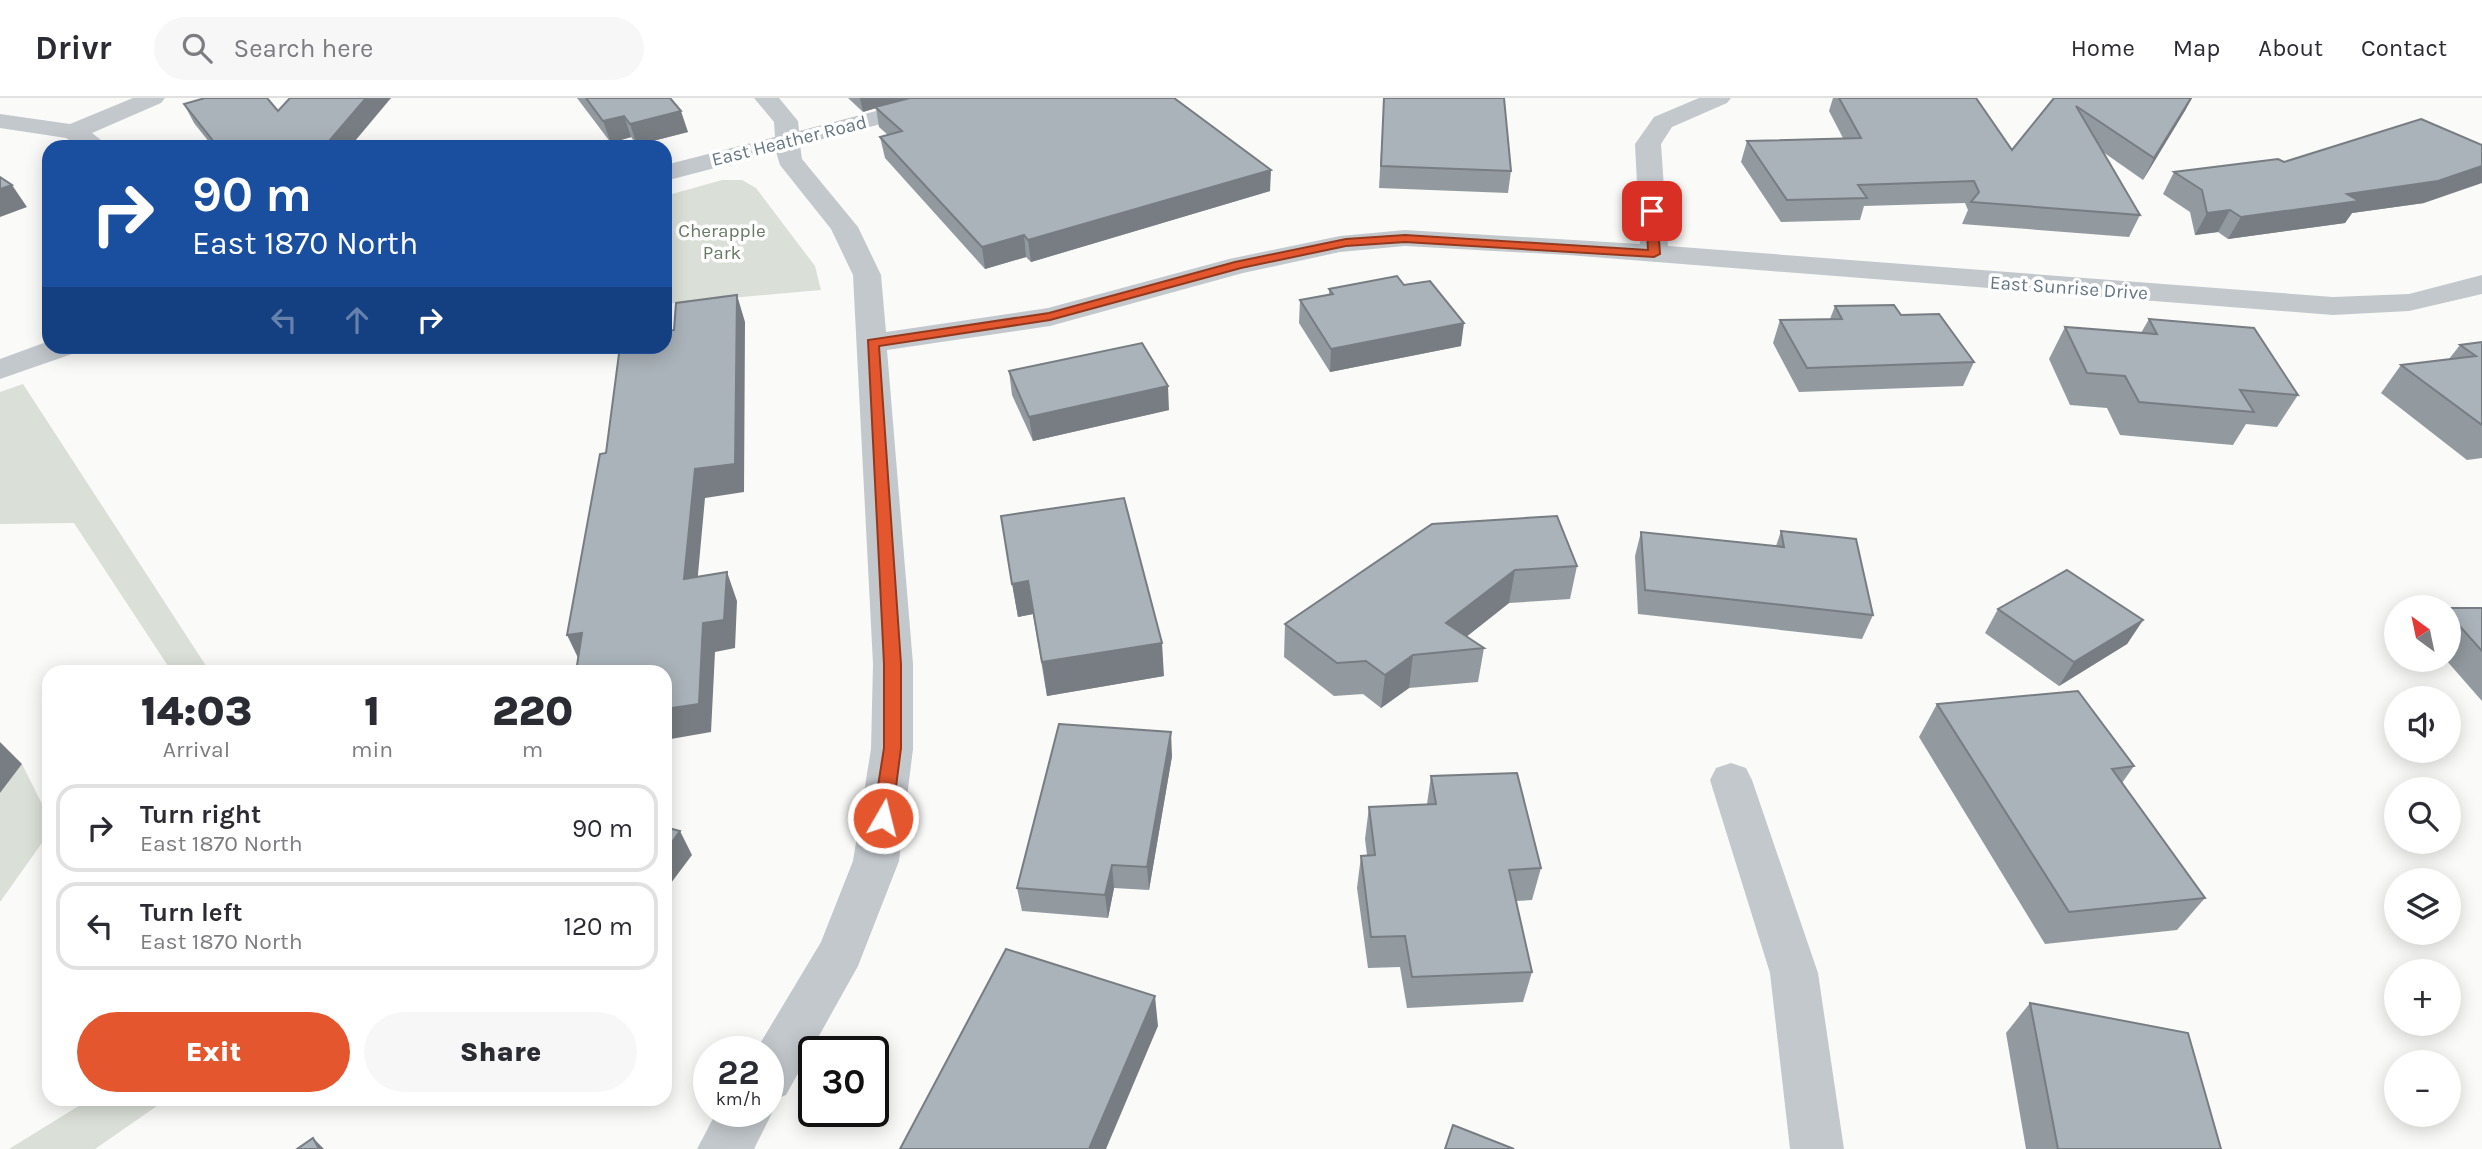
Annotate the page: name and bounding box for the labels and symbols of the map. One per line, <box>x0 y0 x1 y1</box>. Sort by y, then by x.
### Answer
street label: East Heather Road <box>709 111 869 171</box>
pin <box>1622 181 1682 241</box>
park label: Cherapple Park <box>678 220 766 264</box>
street label: East Sunrise Drive <box>1989 271 2149 304</box>
north arrow <box>2384 595 2460 672</box>
position arrow <box>846 781 920 855</box>
speed limit sign: 30 <box>798 1036 889 1127</box>

